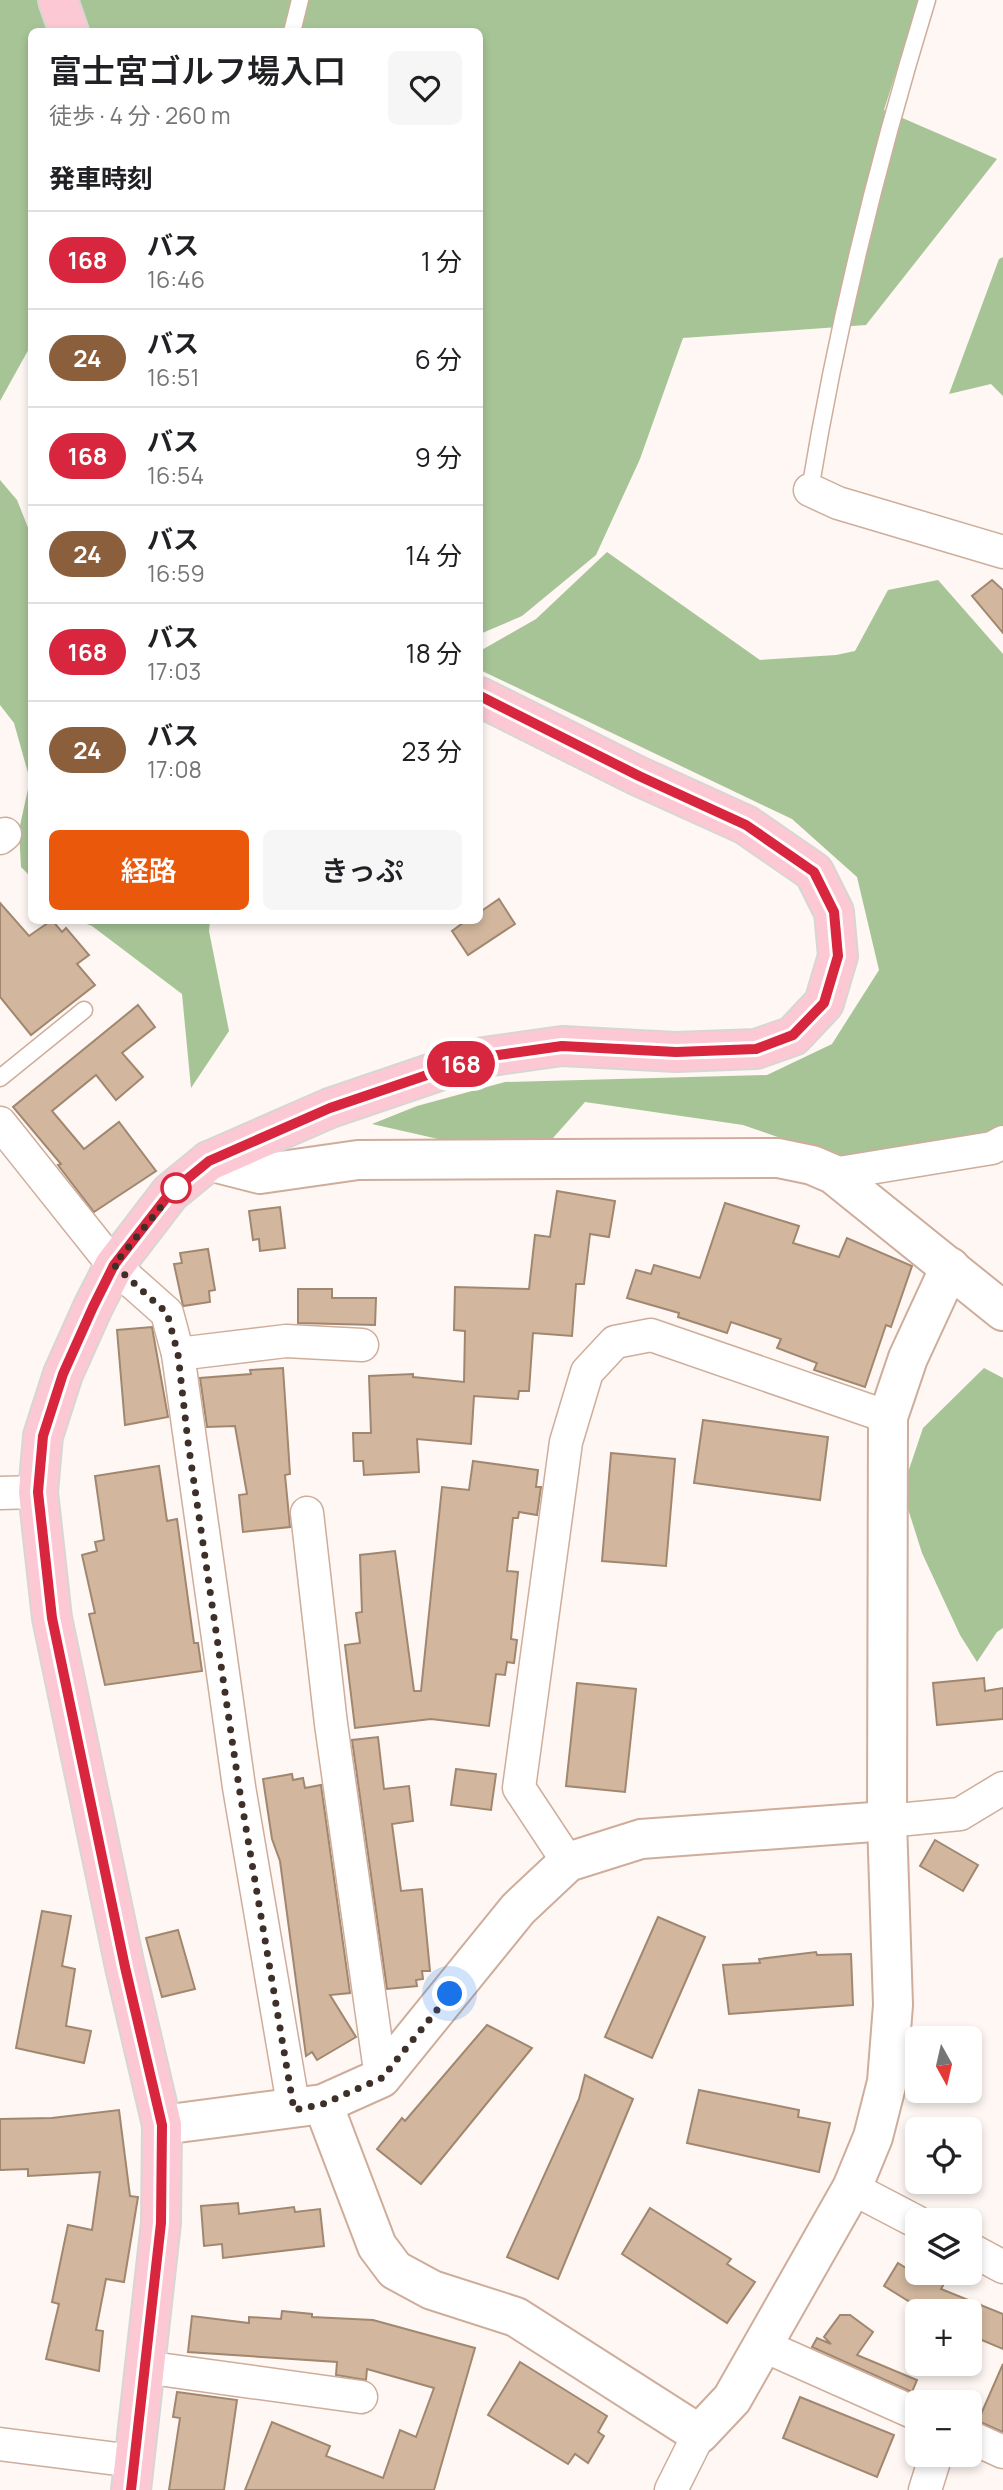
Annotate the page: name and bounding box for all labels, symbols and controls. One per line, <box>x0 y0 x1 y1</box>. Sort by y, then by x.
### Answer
text: 富士宮ゴルフ場入口 <box>49 48 346 93</box>
button: heart <box>388 51 462 125</box>
text: 徒歩 · 4 分 · 260 m <box>49 99 231 131</box>
text: 発車時刻 <box>49 160 153 196</box>
text: バス <box>147 227 199 263</box>
text: 168 <box>67 243 108 276</box>
text: 1 分 <box>421 243 462 279</box>
text: 16:46 <box>147 263 205 295</box>
text: バス <box>147 325 199 361</box>
text: 24 <box>73 341 102 374</box>
text: 6 分 <box>415 341 462 377</box>
text: 16:51 <box>147 361 199 393</box>
text: バス <box>147 423 199 459</box>
text: 168 <box>67 439 108 472</box>
text: 9 分 <box>415 439 462 475</box>
text: 16:54 <box>147 459 204 491</box>
text: バス <box>147 521 199 557</box>
text: 24 <box>73 537 102 570</box>
text: 14 分 <box>405 537 462 573</box>
text: 16:59 <box>147 557 205 589</box>
text: バス <box>147 619 199 655</box>
text: 168 <box>67 635 108 668</box>
text: 18 分 <box>406 635 462 671</box>
text: 17:03 <box>147 655 201 687</box>
text: バス <box>147 717 199 753</box>
text: 24 <box>73 733 102 766</box>
text: 23 分 <box>402 733 462 769</box>
text: 17:08 <box>147 753 202 785</box>
button: 経路 <box>49 830 249 910</box>
button: きっぷ <box>263 830 462 910</box>
line badge: 168 <box>421 1041 501 1087</box>
text: 168 <box>441 1047 481 1080</box>
unlabelled marker <box>161 1173 191 1203</box>
your location <box>432 1976 467 2011</box>
north arrow <box>905 2026 982 2104</box>
map controls <box>905 2026 982 2467</box>
button: locate <box>905 2117 982 2194</box>
button: layers <box>905 2208 982 2285</box>
button: + <box>905 2299 982 2376</box>
button: − <box>905 2390 982 2467</box>

